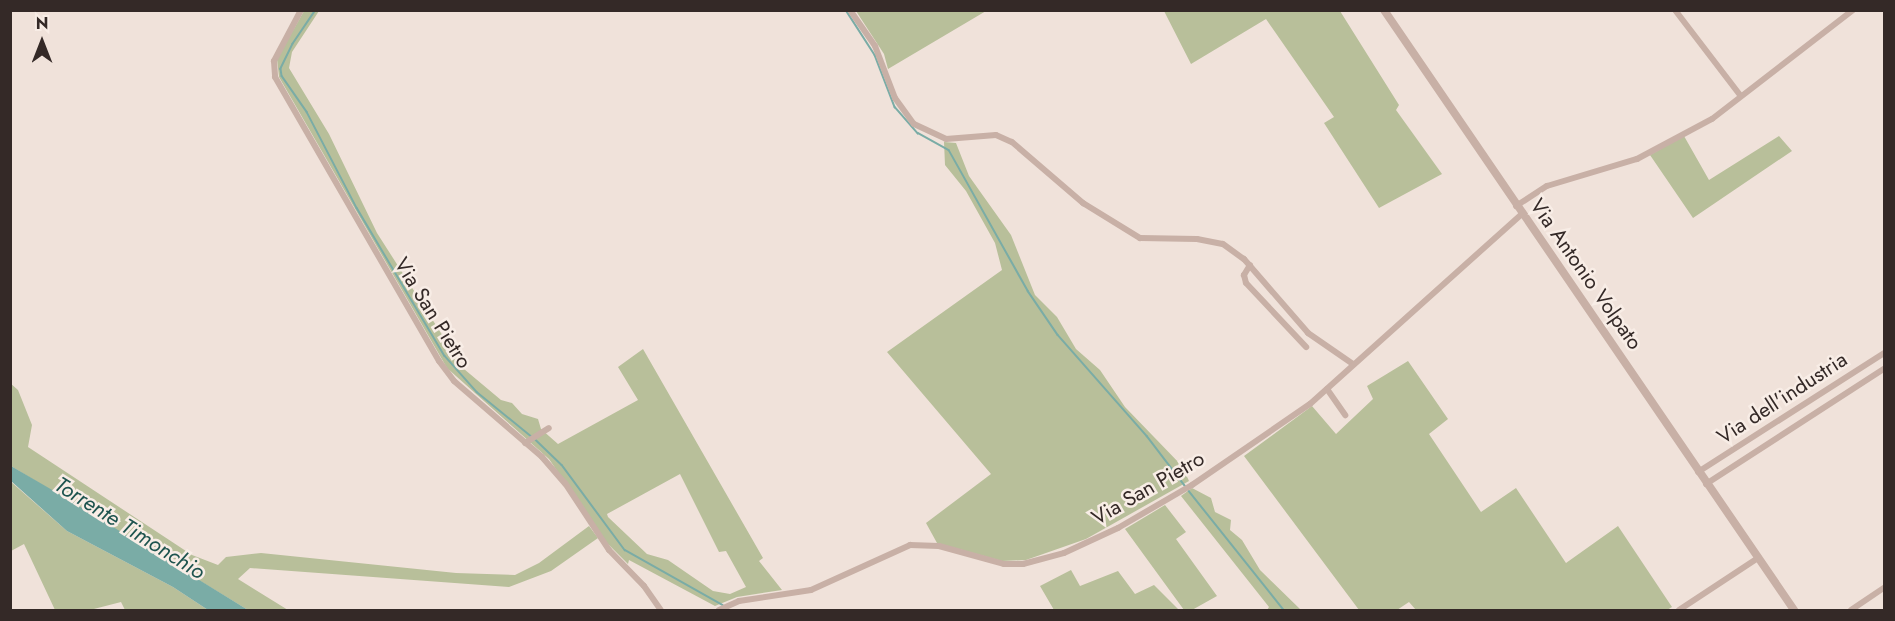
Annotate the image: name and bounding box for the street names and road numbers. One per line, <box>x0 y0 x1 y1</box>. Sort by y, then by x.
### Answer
street label: Via Antonio Volpato <box>1525 194 1647 354</box>
street label: Via San Pietro <box>389 253 477 373</box>
street label: Via dell'industria <box>1712 347 1852 449</box>
street label: Via San Pietro <box>1087 446 1209 530</box>

